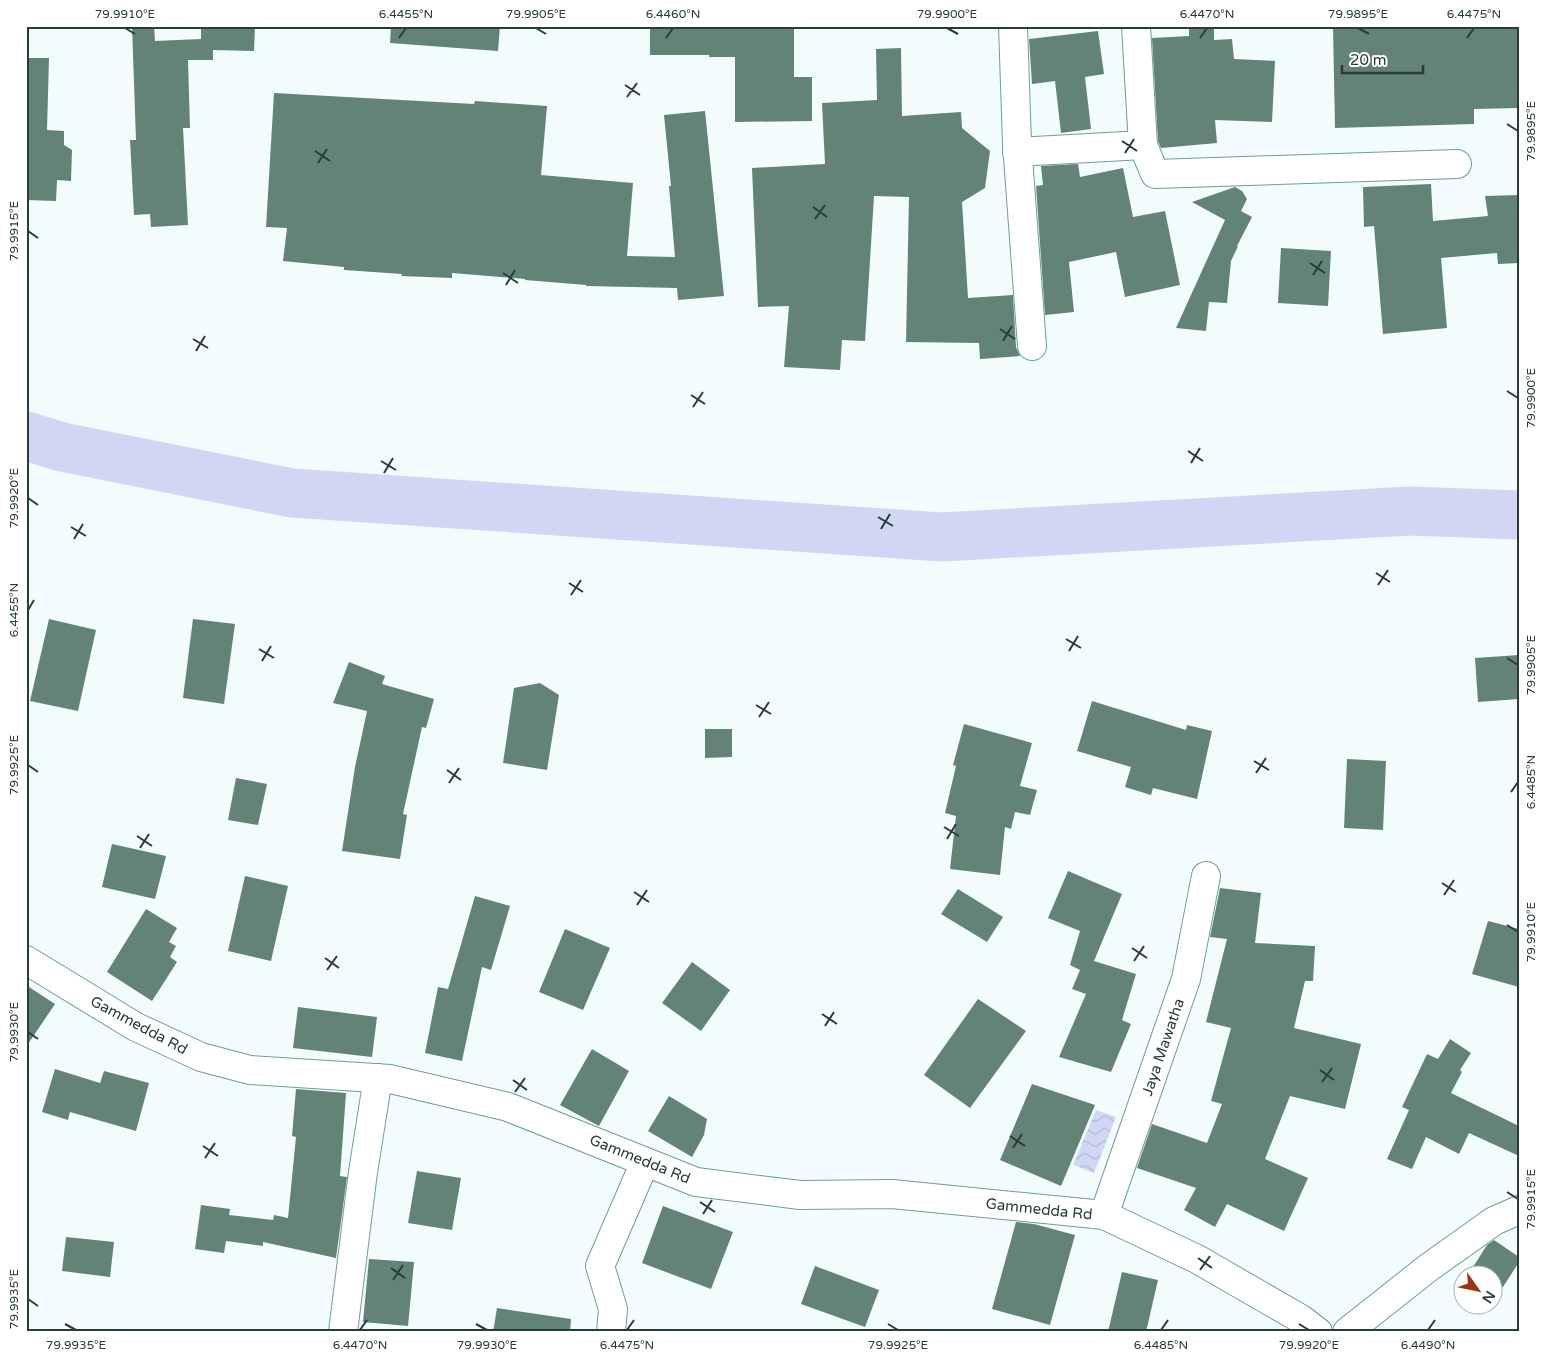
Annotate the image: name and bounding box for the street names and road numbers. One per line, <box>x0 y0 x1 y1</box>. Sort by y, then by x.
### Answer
street label: Gammedda Rd <box>87 992 191 1058</box>
street label: Jaya Mawatha <box>1138 996 1188 1098</box>
street label: Gammedda Rd <box>587 1131 693 1187</box>
street label: Gammedda Rd <box>985 1194 1093 1224</box>

